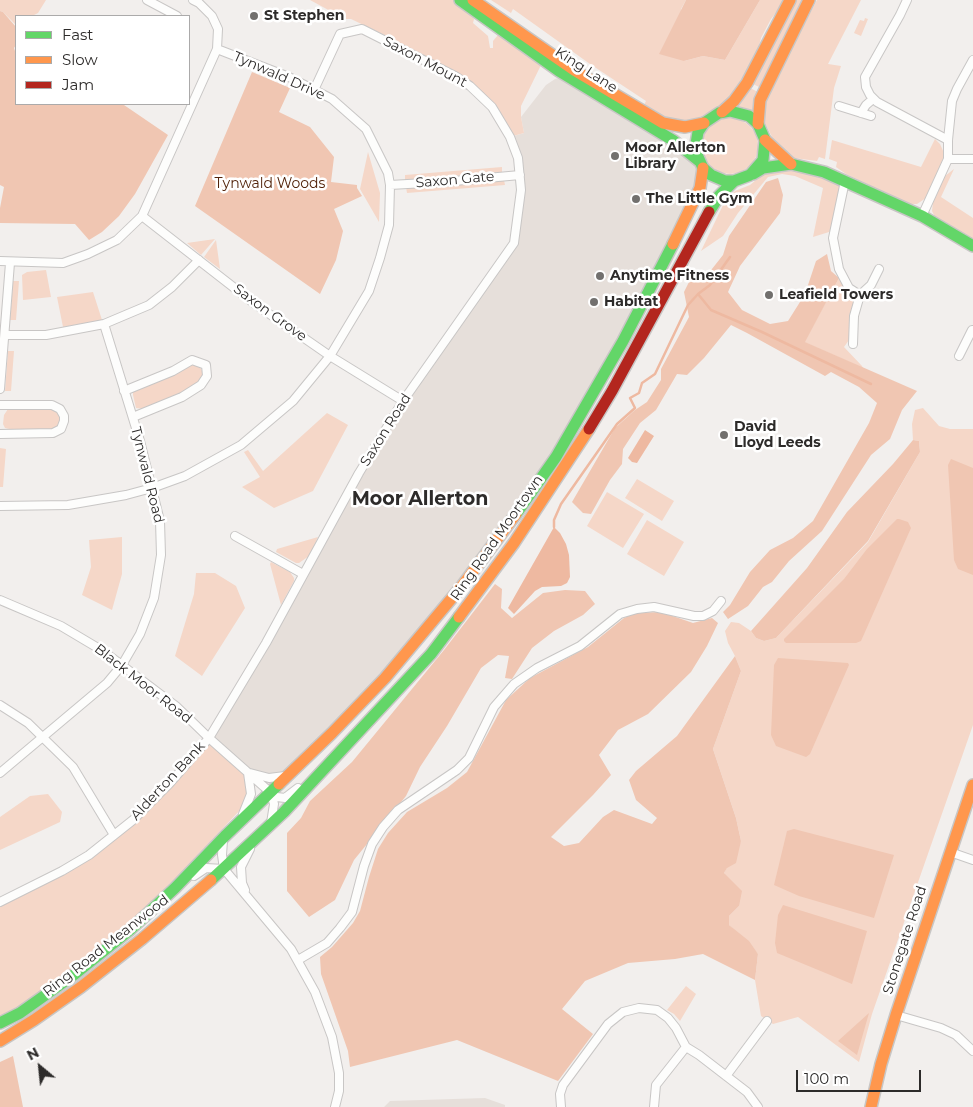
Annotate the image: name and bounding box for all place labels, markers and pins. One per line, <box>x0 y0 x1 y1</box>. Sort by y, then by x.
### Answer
place label: St Stephen <box>264 8 345 24</box>
marker: St Stephen <box>248 10 260 22</box>
place label: Moor Allerton Library <box>625 140 726 172</box>
marker: Moor Allerton Library <box>609 150 621 162</box>
place label: The Little Gym <box>646 191 753 207</box>
marker: The Little Gym <box>630 193 642 205</box>
place label: Anytime Fitness <box>610 268 729 284</box>
marker: Anytime Fitness <box>594 270 606 282</box>
place label: Leafield Towers <box>779 287 893 303</box>
marker: Leafield Towers <box>763 289 775 301</box>
place label: Habitat <box>604 294 658 310</box>
marker: Habitat <box>588 296 600 308</box>
place label: David Lloyd Leeds <box>734 419 821 452</box>
marker: David Lloyd Leeds <box>718 429 730 441</box>

